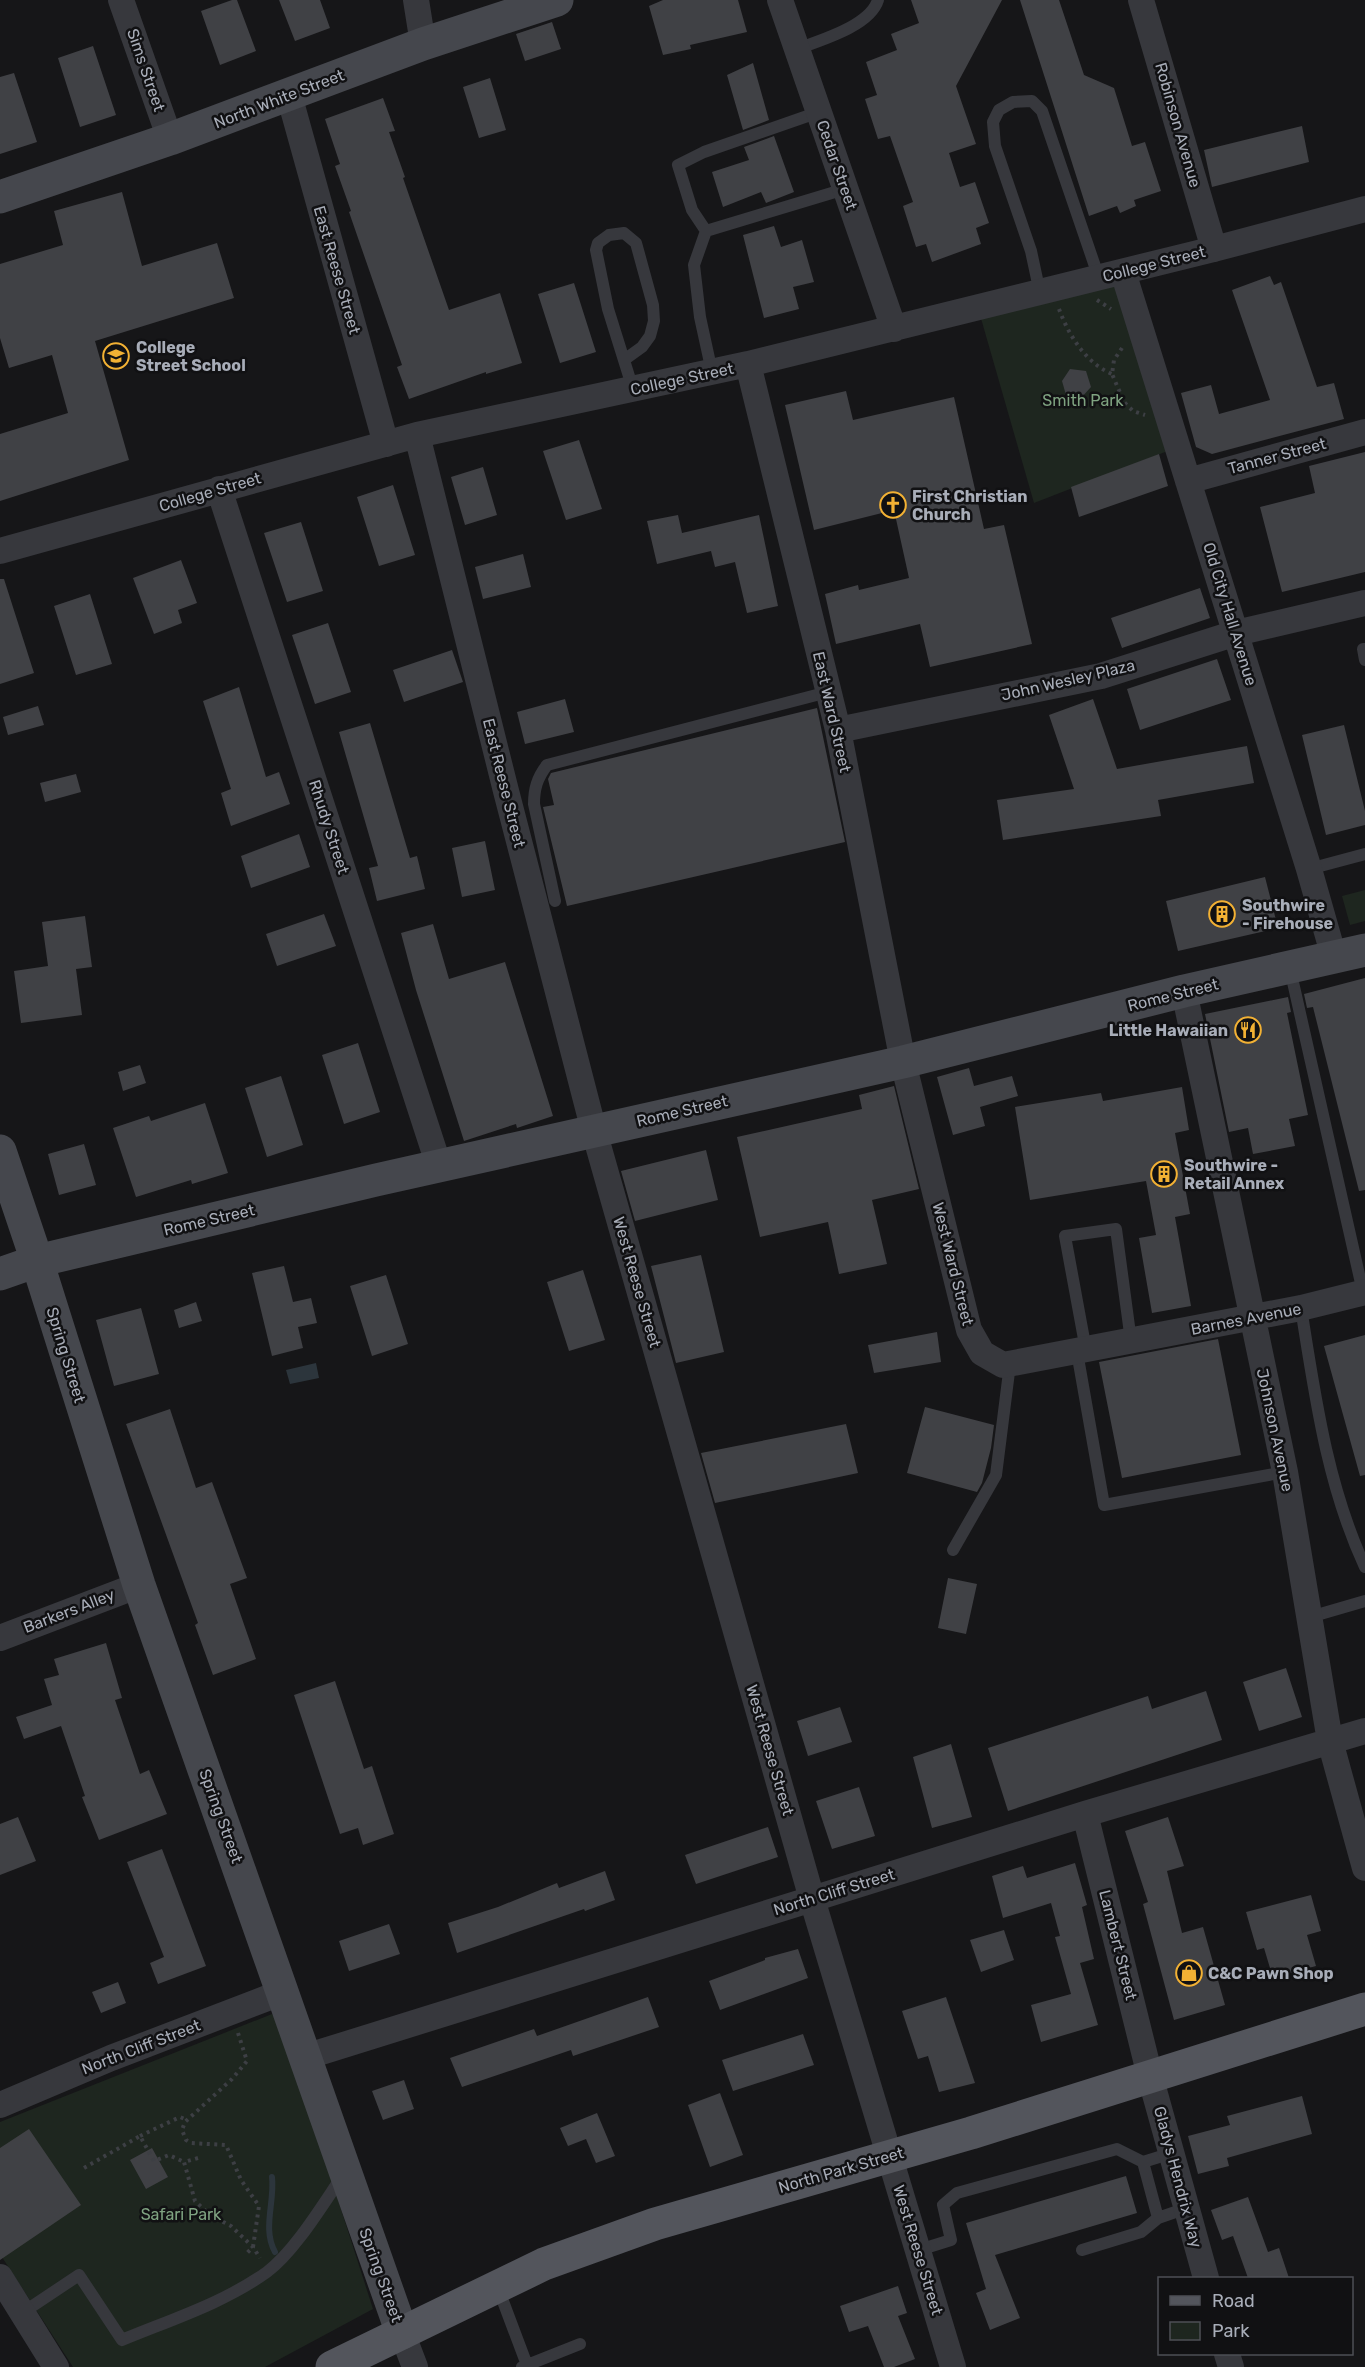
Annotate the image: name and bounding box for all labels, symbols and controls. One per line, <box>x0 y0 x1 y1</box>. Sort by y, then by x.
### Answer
street label: Sims Street <box>123 26 169 114</box>
street label: Robinson Avenue <box>1151 60 1205 190</box>
street label: North White Street <box>211 65 347 133</box>
street label: Cedar Street <box>813 118 861 212</box>
street label: East Reese Street <box>310 204 364 336</box>
street label: College Street <box>1101 242 1207 286</box>
place label: College Street School <box>136 338 246 375</box>
school or university icon: College Street School <box>101 341 131 371</box>
street label: College Street <box>629 359 735 399</box>
park label: Smith Park <box>1042 391 1124 410</box>
street label: Tanner Street <box>1226 434 1328 478</box>
street label: College Street <box>157 468 263 516</box>
place label: First Christian Church <box>912 487 1027 524</box>
church icon: First Christian Church <box>878 490 908 520</box>
street label: Old City Hall Avenue <box>1199 540 1261 688</box>
street label: East Ward Street <box>809 650 855 774</box>
street label: John Wesley Plaza <box>999 655 1137 705</box>
street label: East Reese Street <box>479 716 529 850</box>
street label: Rhudy Street <box>305 777 353 877</box>
place label: Southwire - Firehouse <box>1242 896 1333 933</box>
building icon: Southwire - Firehouse <box>1207 899 1237 929</box>
street label: Rome Street <box>1126 975 1220 1015</box>
restaurant icon: Little Hawaiian <box>1233 1015 1263 1045</box>
place label: Little Hawaiian <box>1109 1021 1228 1040</box>
street label: Rome Street <box>635 1091 729 1131</box>
place label: Southwire - Retail Annex <box>1184 1156 1285 1193</box>
building icon: Southwire - Retail Annex <box>1149 1159 1179 1189</box>
street label: Rome Street <box>162 1200 256 1240</box>
street label: West Ward Street <box>928 1200 978 1328</box>
street label: West Reese Street <box>609 1214 665 1350</box>
street label: Barnes Avenue <box>1189 1299 1303 1339</box>
street label: Spring Street <box>42 1305 90 1405</box>
street label: Johnson Avenue <box>1253 1367 1297 1493</box>
street label: Barkers Alley <box>21 1585 117 1637</box>
street label: West Reese Street <box>742 1682 798 1818</box>
street label: Spring Street <box>195 1766 247 1866</box>
street label: North Cliff Street <box>771 1865 897 1919</box>
street label: Lambert Street <box>1095 1888 1141 2002</box>
shop icon: C&C Pawn Shop <box>1174 1958 1204 1988</box>
place label: C&C Pawn Shop <box>1208 1964 1334 1983</box>
street label: North Cliff Street <box>79 2016 203 2078</box>
street label: Gladys Hendrix Way <box>1150 2104 1206 2250</box>
street label: North Park Street <box>776 2143 906 2197</box>
street label: West Reese Street <box>889 2182 947 2318</box>
park label: Safari Park <box>141 2205 222 2224</box>
street label: Spring Street <box>355 2225 407 2325</box>
legend <box>1158 2277 1353 2355</box>
text: Road <box>1212 2290 1255 2312</box>
text: Park <box>1212 2320 1250 2342</box>

